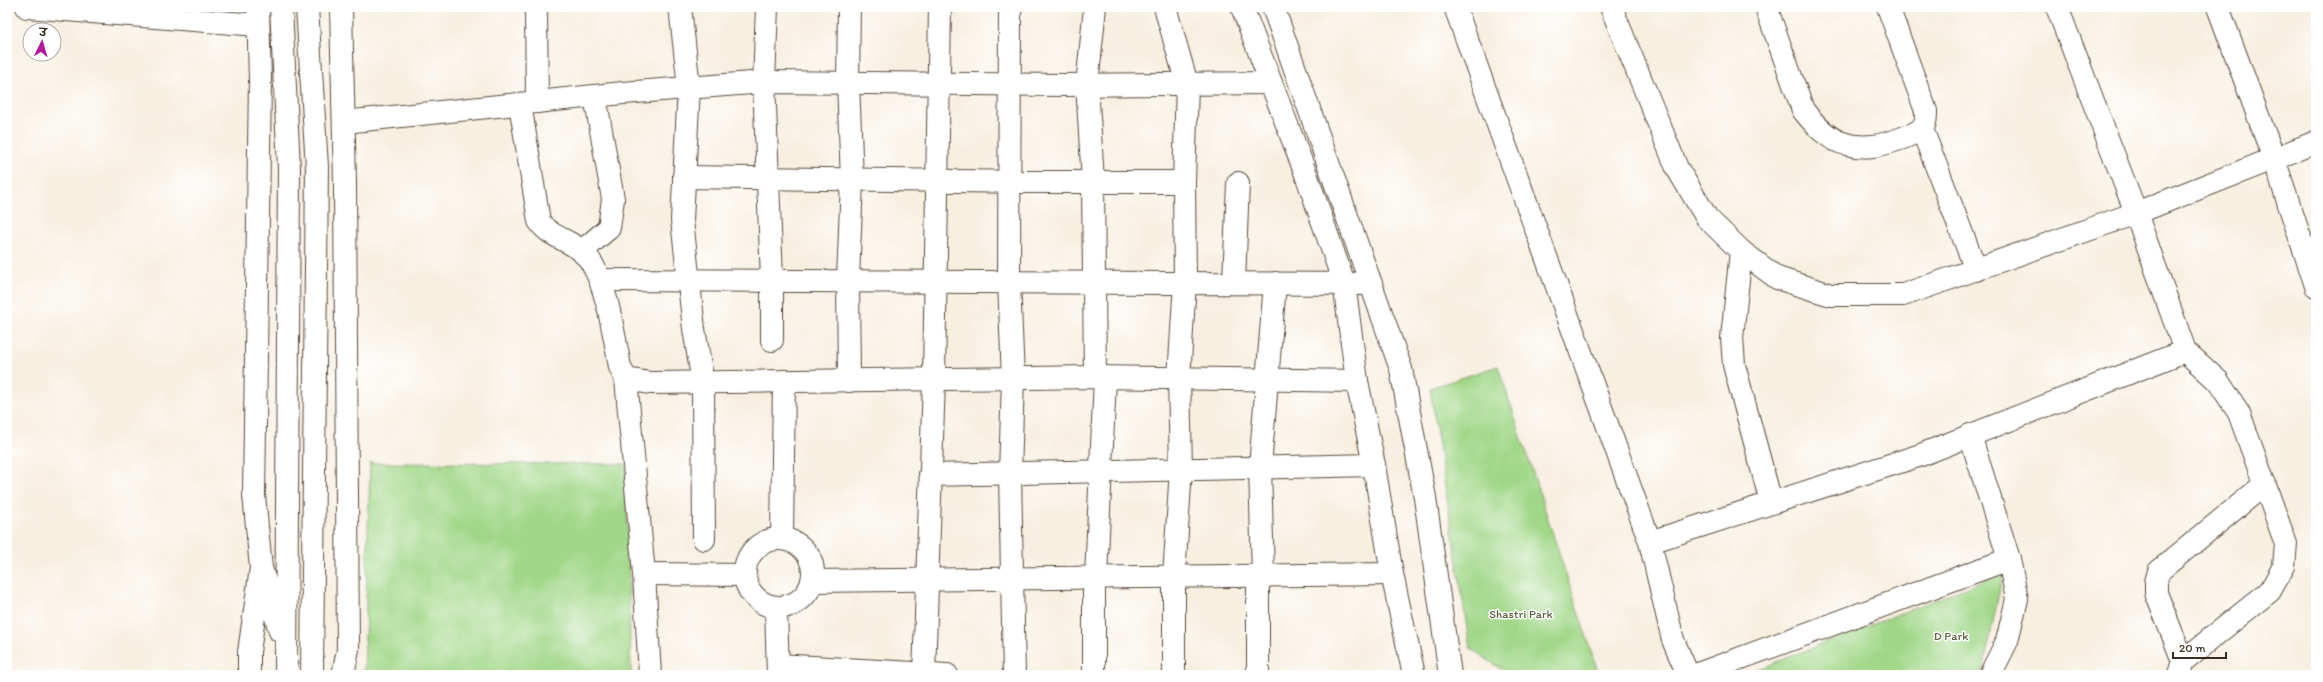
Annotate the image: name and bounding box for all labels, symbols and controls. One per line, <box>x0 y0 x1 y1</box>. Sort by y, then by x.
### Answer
north arrow <box>22 22 62 62</box>
text: उ <box>38 26 49 39</box>
park label: Shastri Park <box>1489 607 1554 621</box>
park label: D Park <box>1934 629 1968 643</box>
scale bar <box>2173 634 2226 660</box>
text: 20 m <box>2179 641 2206 655</box>

